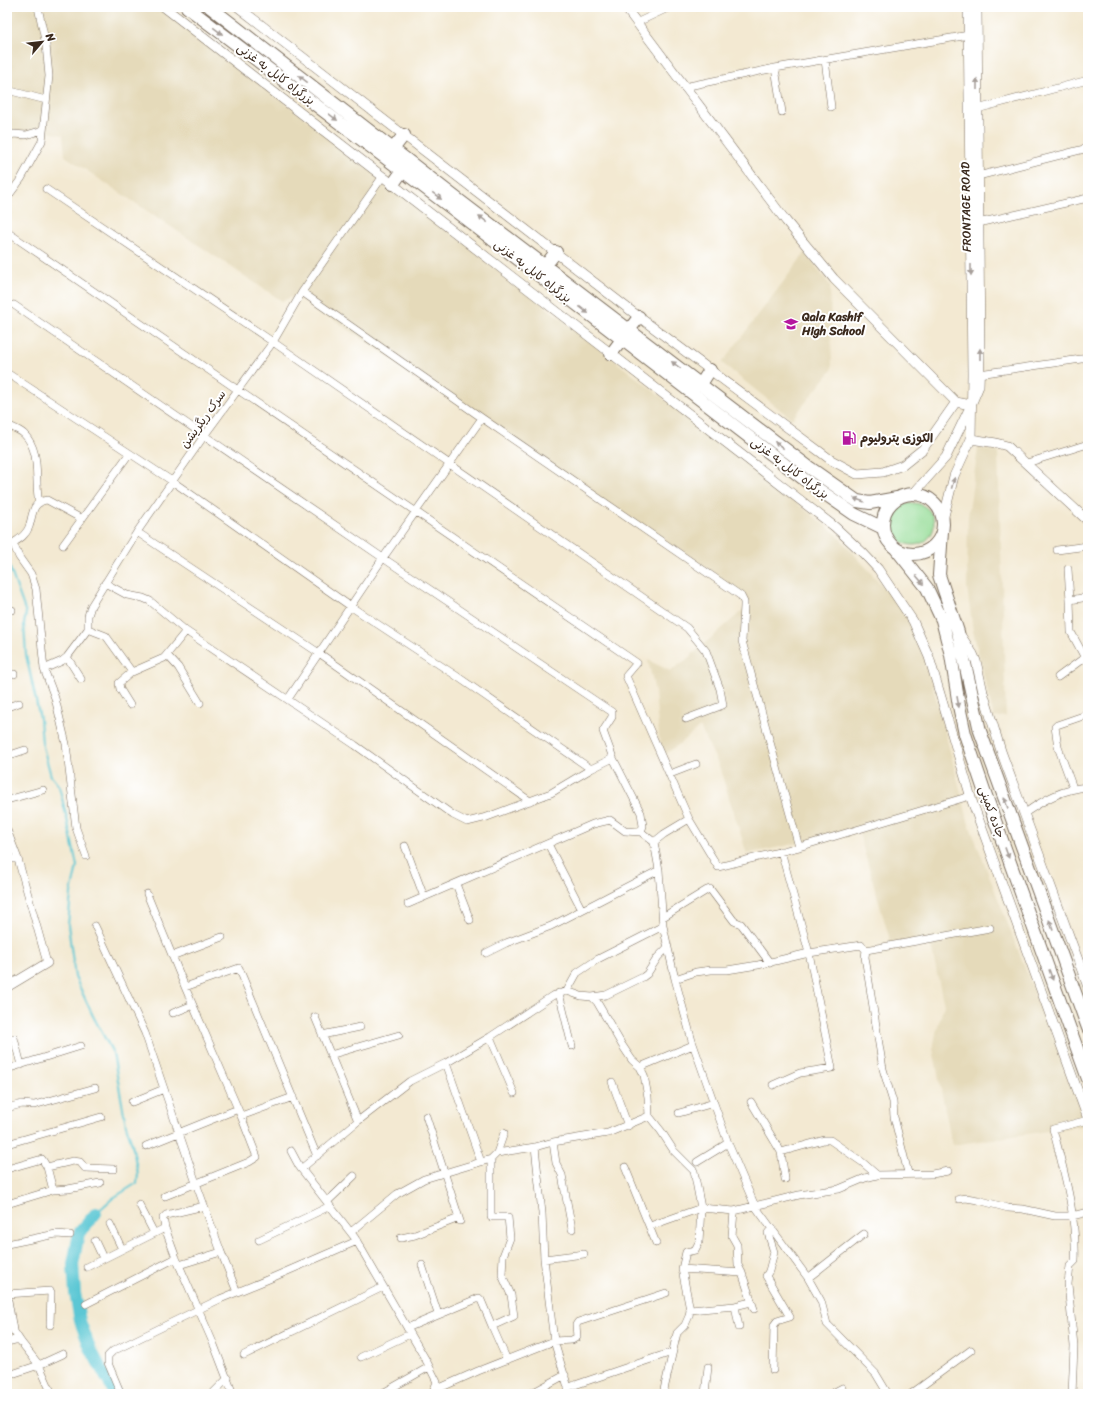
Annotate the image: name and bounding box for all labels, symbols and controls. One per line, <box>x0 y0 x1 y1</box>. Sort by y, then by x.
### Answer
north arrow <box>22 22 62 62</box>
one-way arrow <box>213 26 224 35</box>
text: N <box>40 29 61 46</box>
street label: بزرگراه کابل به غزنی <box>232 37 320 111</box>
one-way arrow <box>298 76 308 84</box>
one-way arrow <box>974 77 980 90</box>
one-way arrow <box>328 113 338 121</box>
street label: FRONTAGE ROAD <box>954 161 978 252</box>
one-way arrow <box>431 192 442 200</box>
one-way arrow <box>478 214 489 223</box>
street label: بزرگراه کابل به غزنی <box>489 233 577 309</box>
one-way arrow <box>968 264 974 277</box>
one-way arrow <box>578 306 589 314</box>
place label: Qala Kashif High School <box>801 306 865 342</box>
school or university icon: Qala Kashif High School <box>783 316 799 332</box>
one-way arrow <box>977 347 983 360</box>
one-way arrow <box>670 361 681 370</box>
street label: سرک ریگریشن <box>174 385 232 453</box>
place label: الکوزی پترولیوم <box>860 427 933 449</box>
fuel station icon: الکوزی پترولیوم <box>841 430 857 446</box>
street label: بزرگراه کابل به غزنی <box>746 431 834 505</box>
one-way arrow <box>774 441 784 449</box>
one-way arrow <box>950 476 956 489</box>
one-way arrow <box>852 497 864 503</box>
one-way arrow <box>916 575 925 585</box>
one-way arrow <box>956 696 962 708</box>
street label: جاده کمپنی <box>972 783 1012 841</box>
one-way arrow <box>1002 797 1008 809</box>
one-way arrow <box>1004 847 1010 859</box>
one-way arrow <box>1047 919 1053 931</box>
one-way arrow <box>1048 969 1054 981</box>

